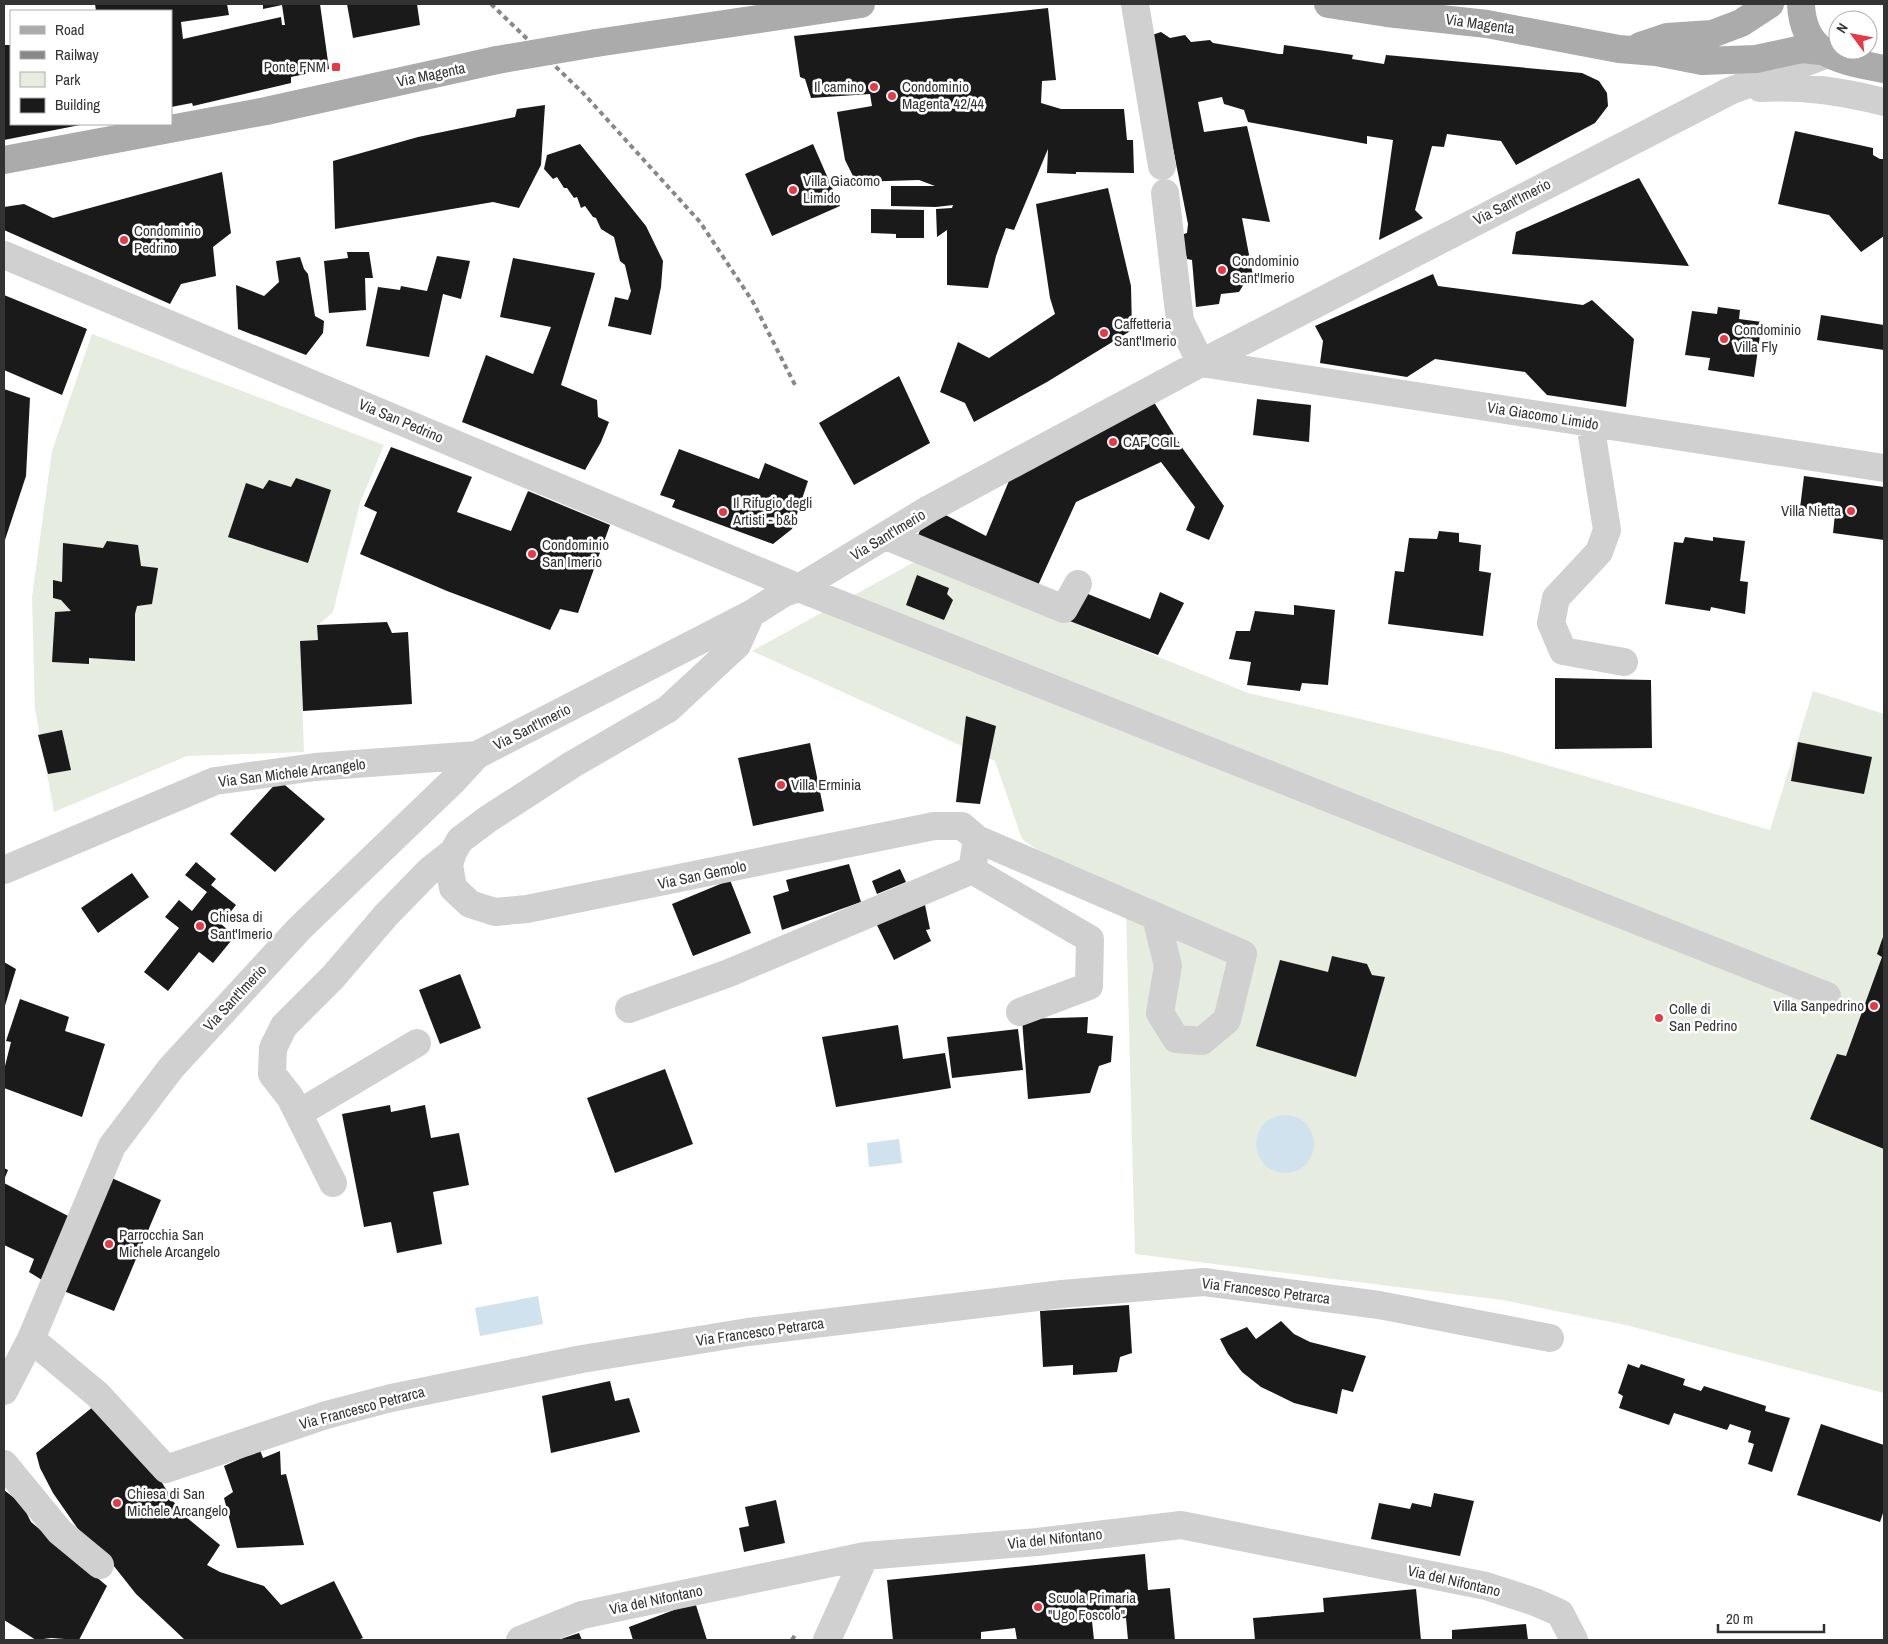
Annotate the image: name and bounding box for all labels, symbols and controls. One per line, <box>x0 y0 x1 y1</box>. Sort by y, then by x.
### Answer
street label: Via Magenta <box>1444 8 1516 39</box>
legend <box>10 10 172 125</box>
north arrow <box>1828 10 1878 60</box>
text: Road <box>55 19 84 40</box>
text: N <box>1832 20 1852 36</box>
text: Railway <box>55 44 100 65</box>
place label: Ponte FNM <box>264 56 326 77</box>
street label: Via Magenta <box>395 57 467 92</box>
marker: Ponte FNM <box>330 61 342 73</box>
text: Park <box>55 69 81 90</box>
place label: Il camino <box>814 76 864 97</box>
place label: Condominio Magenta 42/44 <box>902 76 984 114</box>
marker: Il camino <box>868 81 880 93</box>
marker: Condominio Magenta 42/44 <box>886 90 898 102</box>
text: Building <box>55 94 100 115</box>
place label: Villa Giacomo Limido <box>803 170 880 208</box>
street label: Via Sant'Imerio <box>1469 173 1554 230</box>
marker: Villa Giacomo Limido <box>787 184 799 196</box>
place label: Condominio Pedrino <box>134 220 201 258</box>
marker: Condominio Pedrino <box>118 234 130 246</box>
place label: Condominio Sant'Imerio <box>1232 250 1299 288</box>
marker: Condominio Sant'Imerio <box>1216 264 1228 276</box>
place label: Caffetteria Sant'Imerio <box>1114 313 1177 351</box>
place label: Condominio Villa Fly <box>1734 319 1801 357</box>
marker: Caffetteria Sant'Imerio <box>1098 327 1110 339</box>
marker: Condominio Villa Fly <box>1718 333 1730 345</box>
street label: Via San Pedrino <box>356 393 447 448</box>
street label: Via Giacomo Limido <box>1486 396 1600 435</box>
place label: CAF CGIL <box>1123 431 1180 452</box>
marker: CAF CGIL <box>1107 436 1119 448</box>
place label: Il Rifugio degli Artisti - b&b <box>732 492 812 530</box>
place label: Villa Nietta <box>1781 500 1841 521</box>
street label: Via Sant'Imerio <box>846 504 929 565</box>
marker: Villa Nietta <box>1845 505 1857 517</box>
marker: Il Rifugio degli Artisti - b&b <box>717 506 729 518</box>
place label: Condominio San Imerio <box>542 534 609 572</box>
marker: Condominio San Imerio <box>526 548 538 560</box>
street label: Via Sant'Imerio <box>489 698 574 755</box>
street label: Via San Michele Arcangelo <box>217 753 367 792</box>
place label: Villa Erminia <box>791 774 861 795</box>
marker: Villa Erminia <box>775 779 787 791</box>
street label: Via San Gemolo <box>656 855 748 894</box>
place label: Chiesa di Sant'Imerio <box>210 906 273 944</box>
marker: Chiesa di Sant'Imerio <box>194 920 206 932</box>
street label: Via Sant'Imerio <box>198 960 271 1036</box>
place label: Villa Sanpedrino <box>1773 995 1864 1016</box>
place label: Colle di San Pedrino <box>1669 998 1738 1036</box>
marker: Villa Sanpedrino <box>1868 1000 1880 1012</box>
marker: Colle di San Pedrino <box>1653 1012 1665 1024</box>
place label: Parrocchia San Michele Arcangelo <box>119 1224 220 1262</box>
marker: Parrocchia San Michele Arcangelo <box>103 1238 115 1250</box>
street label: Via Francesco Petrarca <box>1201 1272 1332 1309</box>
street label: Via Francesco Petrarca <box>695 1312 825 1351</box>
street label: Via Francesco Petrarca <box>297 1381 427 1434</box>
place label: Chiesa di San Michele Arcangelo <box>127 1483 228 1521</box>
marker: Chiesa di San Michele Arcangelo <box>111 1497 123 1509</box>
street label: Via del Nifontano <box>1007 1523 1103 1554</box>
street label: Via del Nifontano <box>1406 1560 1503 1601</box>
street label: Via del Nifontano <box>607 1579 705 1620</box>
place label: Scuola Primaria "Ugo Foscolo" <box>1048 1587 1136 1625</box>
marker: Scuola Primaria "Ugo Foscolo" <box>1032 1601 1044 1613</box>
scale bar <box>1718 1602 1824 1634</box>
text: 20 m <box>1726 1608 1753 1629</box>

